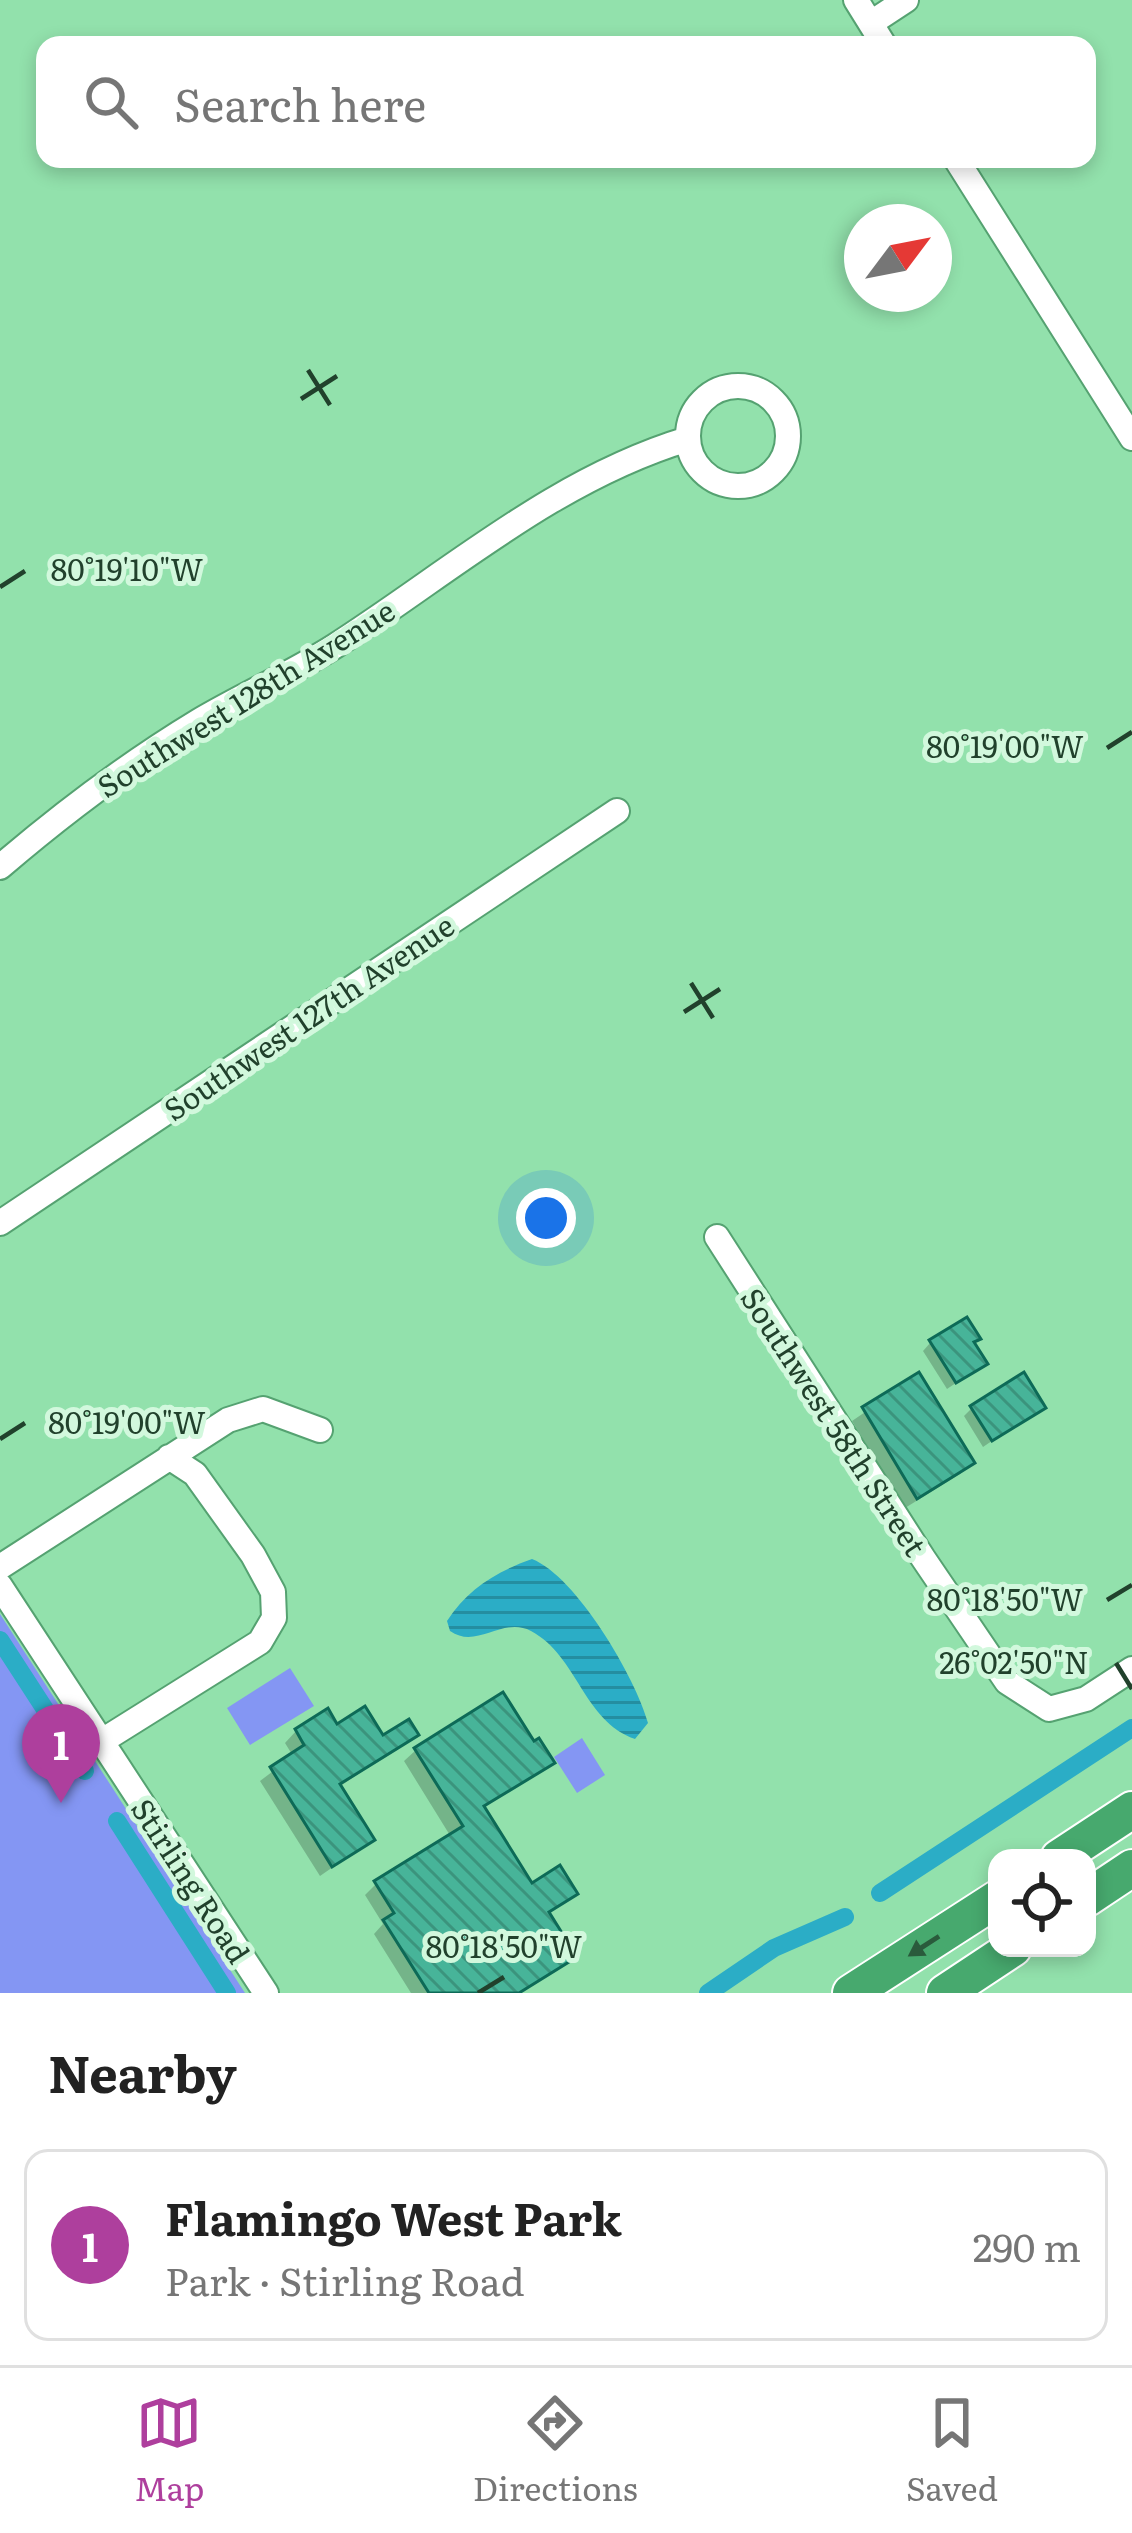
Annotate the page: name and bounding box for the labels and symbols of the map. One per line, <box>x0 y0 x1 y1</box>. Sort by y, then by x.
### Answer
north arrow <box>844 204 952 312</box>
text: 80°19'10"W <box>51 546 204 590</box>
street label: Southwest 128th Avenue <box>88 587 402 807</box>
text: 80°19'00"W <box>926 723 1084 767</box>
street label: Southwest 127th Avenue <box>154 902 462 1130</box>
your location <box>516 1188 576 1248</box>
street label: Southwest 58th Street <box>732 1278 938 1564</box>
text: 80°19'00"W <box>48 1399 206 1443</box>
text: 80°18'50"W <box>927 1576 1083 1620</box>
text: 26°02'50"N <box>939 1639 1089 1683</box>
pin: 1 <box>22 1704 100 1803</box>
street label: Stirling Road <box>122 1789 262 1971</box>
text: 80°18'50"W <box>426 1923 582 1967</box>
one-way arrow <box>907 1934 940 1956</box>

